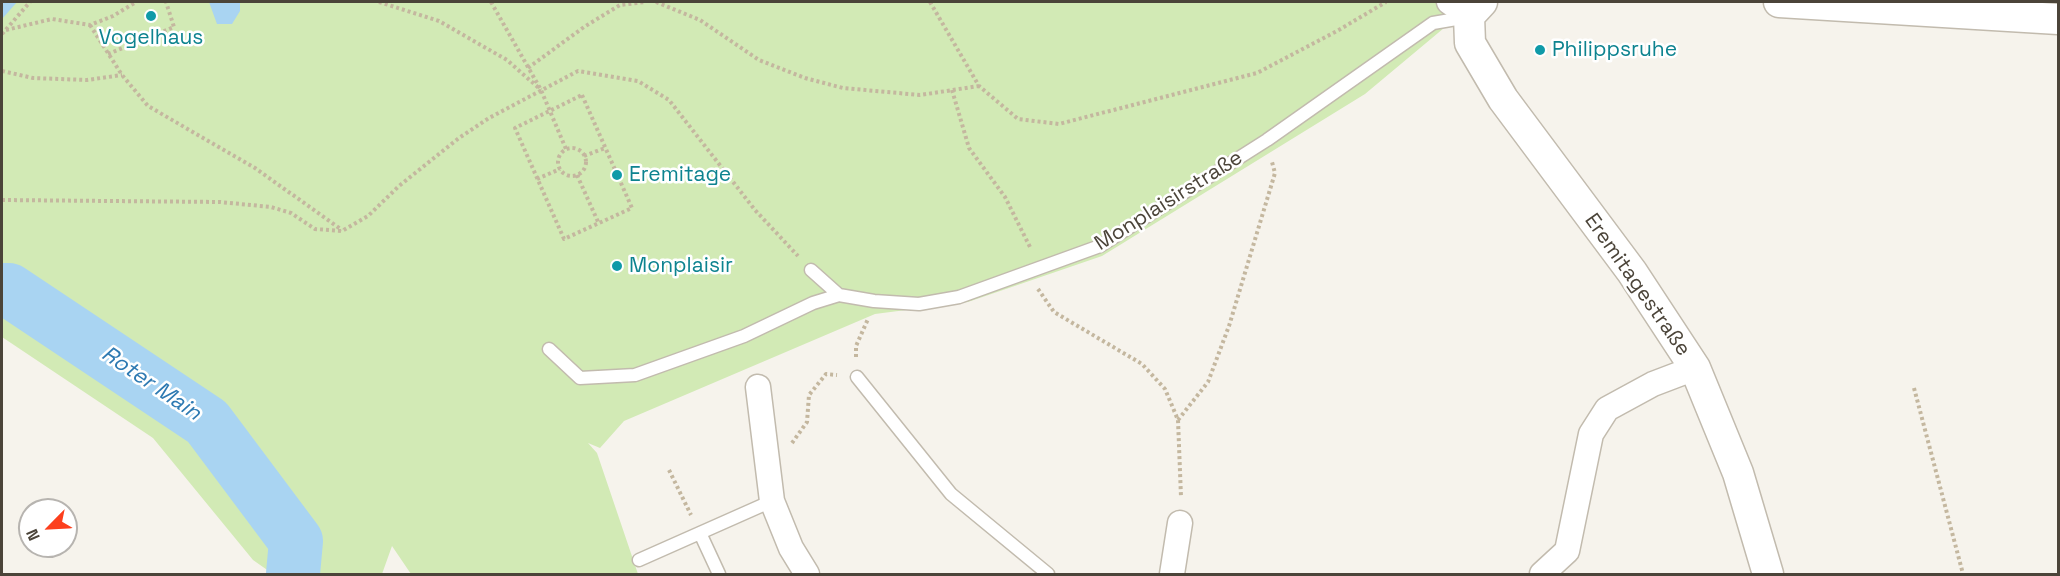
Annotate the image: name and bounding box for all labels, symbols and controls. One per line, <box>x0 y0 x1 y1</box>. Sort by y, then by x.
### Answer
marker: Vogelhaus <box>144 9 158 23</box>
place label: Vogelhaus <box>99 25 203 51</box>
place label: Philippsruhe <box>1552 37 1677 63</box>
marker: Philippsruhe <box>1533 43 1547 57</box>
street label: Monplaisirstraße <box>1090 145 1248 257</box>
place label: Eremitage <box>629 162 731 188</box>
marker: Eremitage <box>610 168 624 182</box>
street label: Eremitagestraße <box>1578 209 1696 361</box>
place label: Monplaisir <box>629 253 733 279</box>
marker: Monplaisir <box>610 259 624 273</box>
water label: Roter Main <box>96 341 206 427</box>
north arrow <box>18 498 78 558</box>
text: N <box>21 526 45 544</box>

